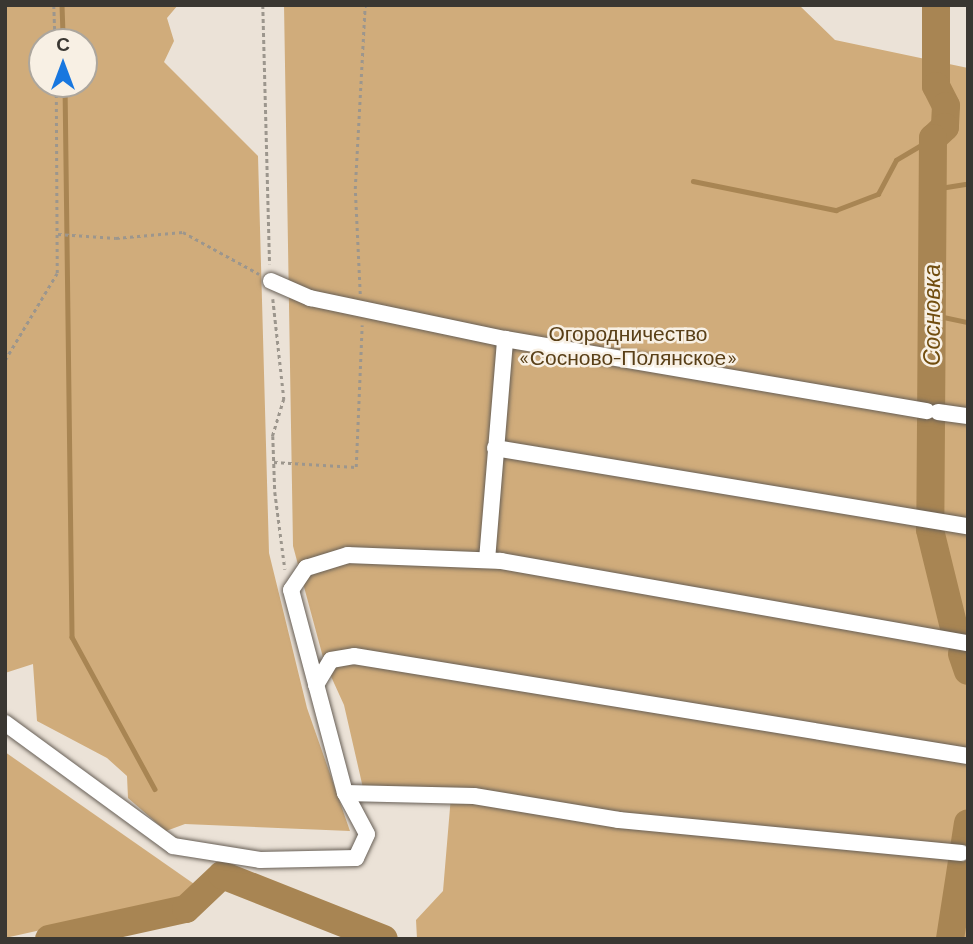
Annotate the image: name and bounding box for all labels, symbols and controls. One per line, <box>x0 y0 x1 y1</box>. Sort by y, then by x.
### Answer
north arrow <box>28 28 98 98</box>
text: С <box>56 32 70 55</box>
water label: Сосновка <box>917 264 945 366</box>
park label: Огородничество «Сосново-Полянское» <box>519 320 737 370</box>

